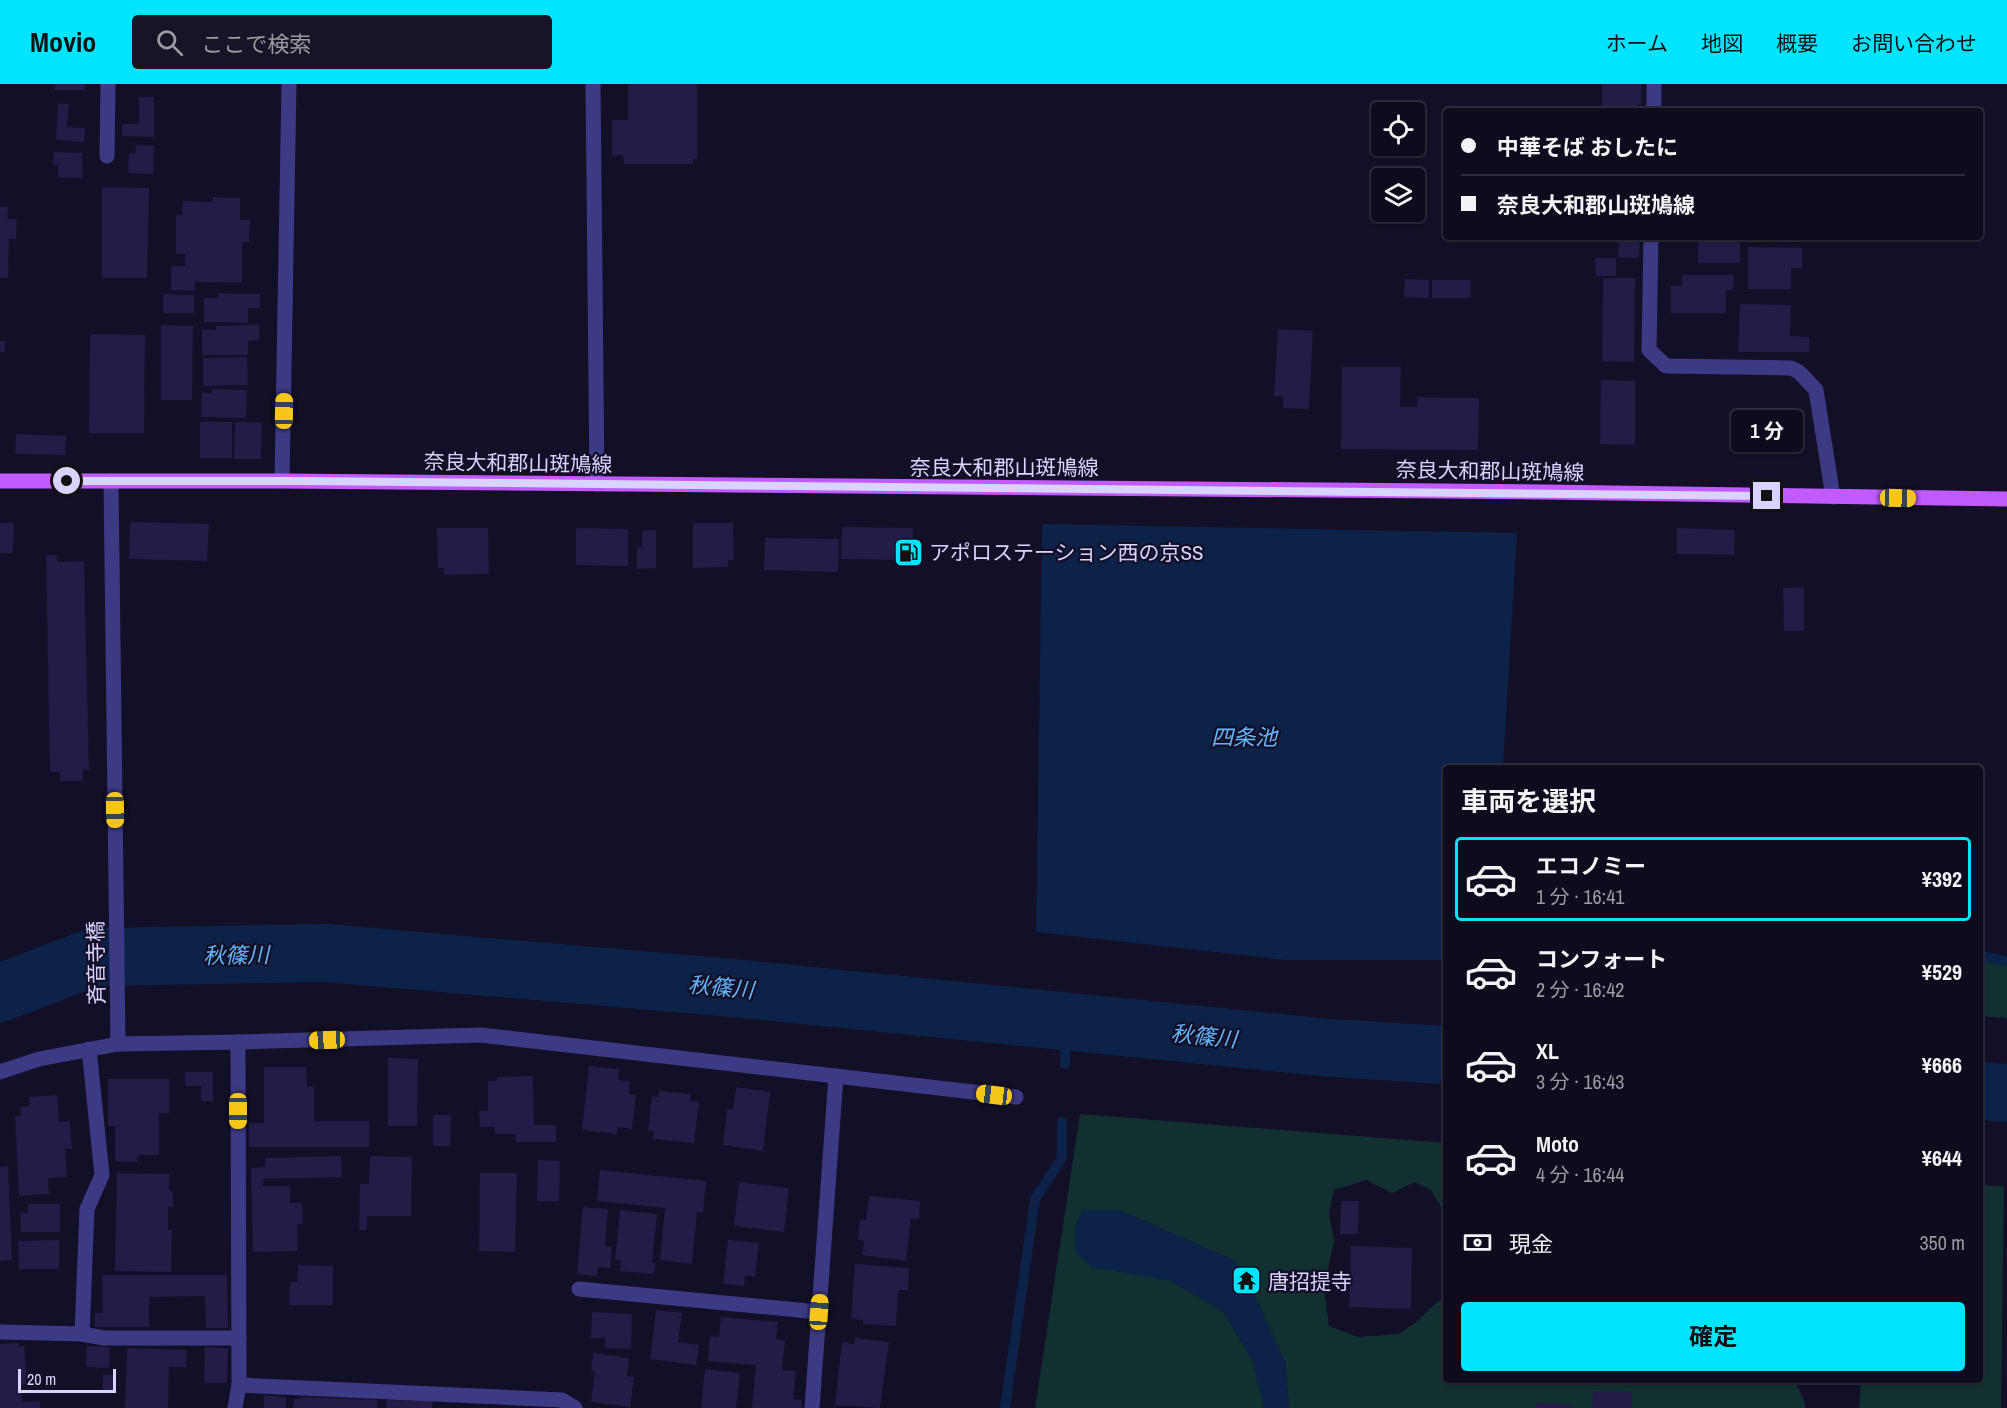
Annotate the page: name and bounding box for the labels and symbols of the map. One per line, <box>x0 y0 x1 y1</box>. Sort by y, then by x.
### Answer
car <box>275 393 293 429</box>
callout: 1 分 <box>1731 409 1803 451</box>
street label: 奈良大和郡山斑鳩線 <box>423 447 613 479</box>
street label: 奈良大和郡山斑鳩線 <box>910 453 1099 482</box>
street label: 奈良大和郡山斑鳩線 <box>1395 455 1585 487</box>
route start <box>53 467 80 494</box>
route end <box>1753 482 1780 509</box>
car <box>1880 489 1916 507</box>
fuel station icon: アポロステーション西の京SS <box>892 536 924 568</box>
place label: アポロステーション西の京SS <box>929 538 1204 567</box>
water label: 四条池 <box>1211 722 1279 752</box>
car <box>106 792 124 828</box>
street label: 斉音寺橋 <box>81 921 111 1005</box>
water label: 秋篠川 <box>203 939 271 971</box>
water label: 秋篠川 <box>687 969 757 1005</box>
water label: 秋篠川 <box>1170 1018 1240 1055</box>
car <box>309 1030 345 1050</box>
car <box>975 1084 1013 1106</box>
car <box>229 1093 247 1129</box>
temple icon: 唐招提寺 <box>1231 1265 1263 1297</box>
place label: 唐招提寺 <box>1268 1267 1352 1296</box>
car <box>809 1293 829 1331</box>
scale bar <box>18 1366 116 1394</box>

